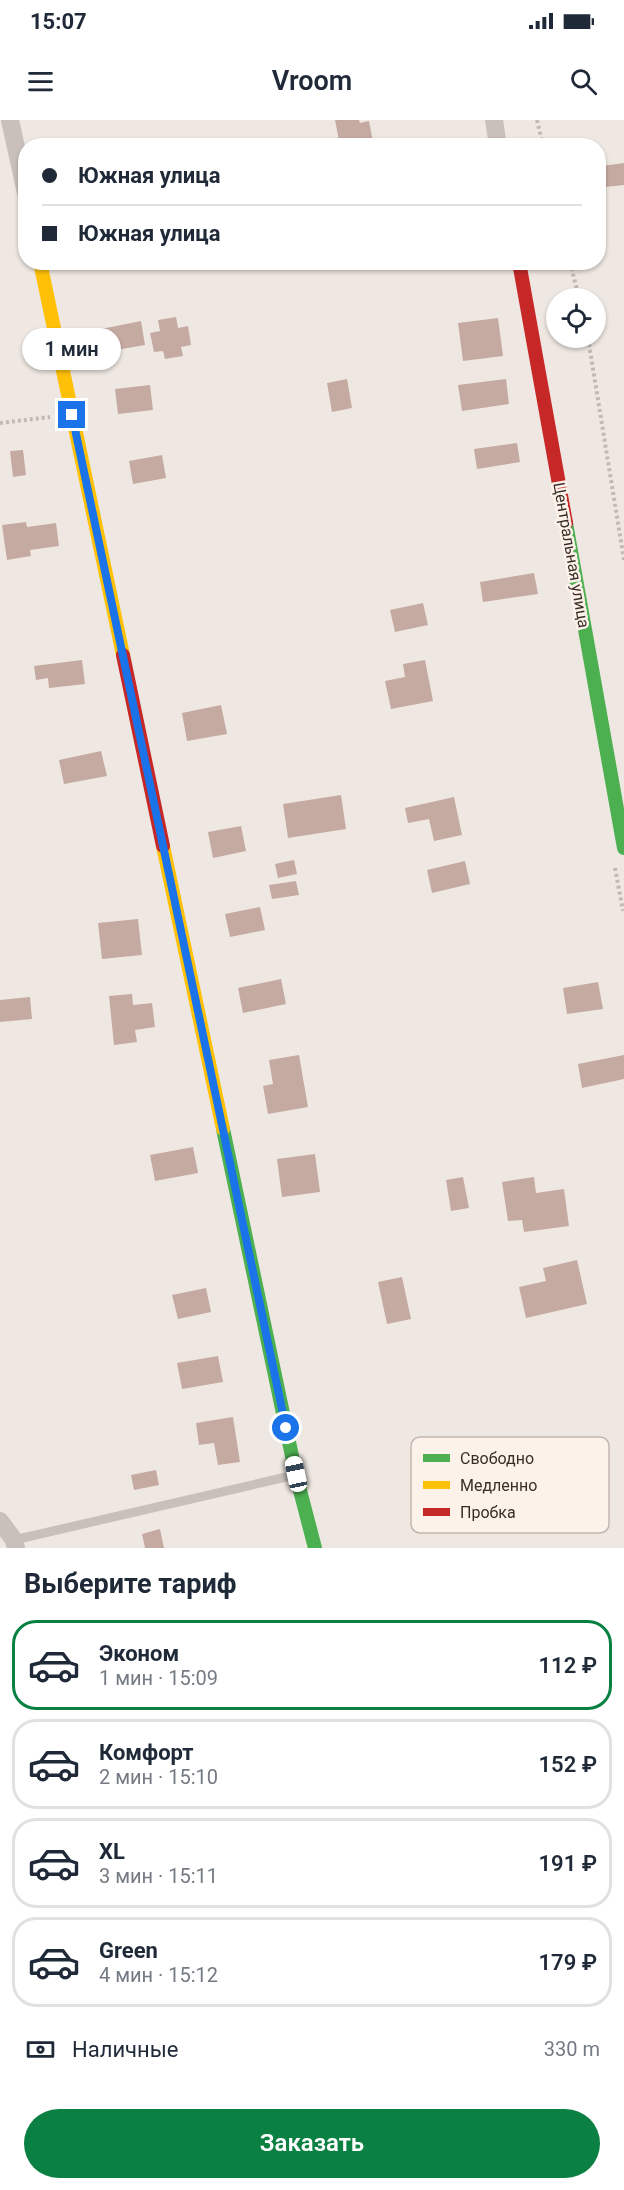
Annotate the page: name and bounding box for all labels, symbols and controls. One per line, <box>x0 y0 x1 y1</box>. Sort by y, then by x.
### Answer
text: 15:07 <box>30 9 87 34</box>
icon: menu <box>24 65 57 98</box>
text: Vroom <box>272 65 352 97</box>
icon: search <box>567 65 600 98</box>
text: Южная улица <box>78 163 220 188</box>
text: Южная улица <box>78 221 220 246</box>
map controls <box>546 288 606 348</box>
button: locate <box>546 288 606 348</box>
callout: 1 мин <box>22 328 122 370</box>
text: 1 мин <box>44 337 99 361</box>
route end <box>58 401 85 428</box>
street label: Центральная улица <box>549 481 594 629</box>
route start <box>272 1414 299 1441</box>
legend <box>411 1437 609 1533</box>
text: Свободно <box>460 1449 534 1468</box>
car <box>283 1455 309 1493</box>
text: Медленно <box>460 1476 537 1495</box>
text: Пробка <box>460 1503 516 1522</box>
text: Выберите тариф <box>24 1568 236 1600</box>
icon: car <box>27 1638 81 1692</box>
text: Эконом <box>99 1641 179 1666</box>
text: 112 ₽ <box>539 1653 597 1678</box>
text: 1 мин · 15:09 <box>99 1666 218 1690</box>
icon: car <box>27 1737 81 1791</box>
text: Комфорт <box>99 1740 194 1765</box>
text: 152 ₽ <box>539 1752 597 1777</box>
text: 2 мин · 15:10 <box>99 1765 218 1789</box>
icon: car <box>27 1836 81 1890</box>
text: XL <box>99 1839 125 1864</box>
text: 191 ₽ <box>539 1851 597 1876</box>
text: 3 мин · 15:11 <box>99 1864 218 1888</box>
icon: car <box>27 1935 81 1989</box>
text: Green <box>99 1938 158 1963</box>
text: 179 ₽ <box>539 1950 597 1975</box>
text: 4 мин · 15:12 <box>99 1963 218 1987</box>
icon: cash <box>24 2033 57 2066</box>
text: Наличные <box>72 2037 178 2062</box>
text: 330 m <box>544 2037 600 2061</box>
button: Заказать <box>24 2109 600 2178</box>

